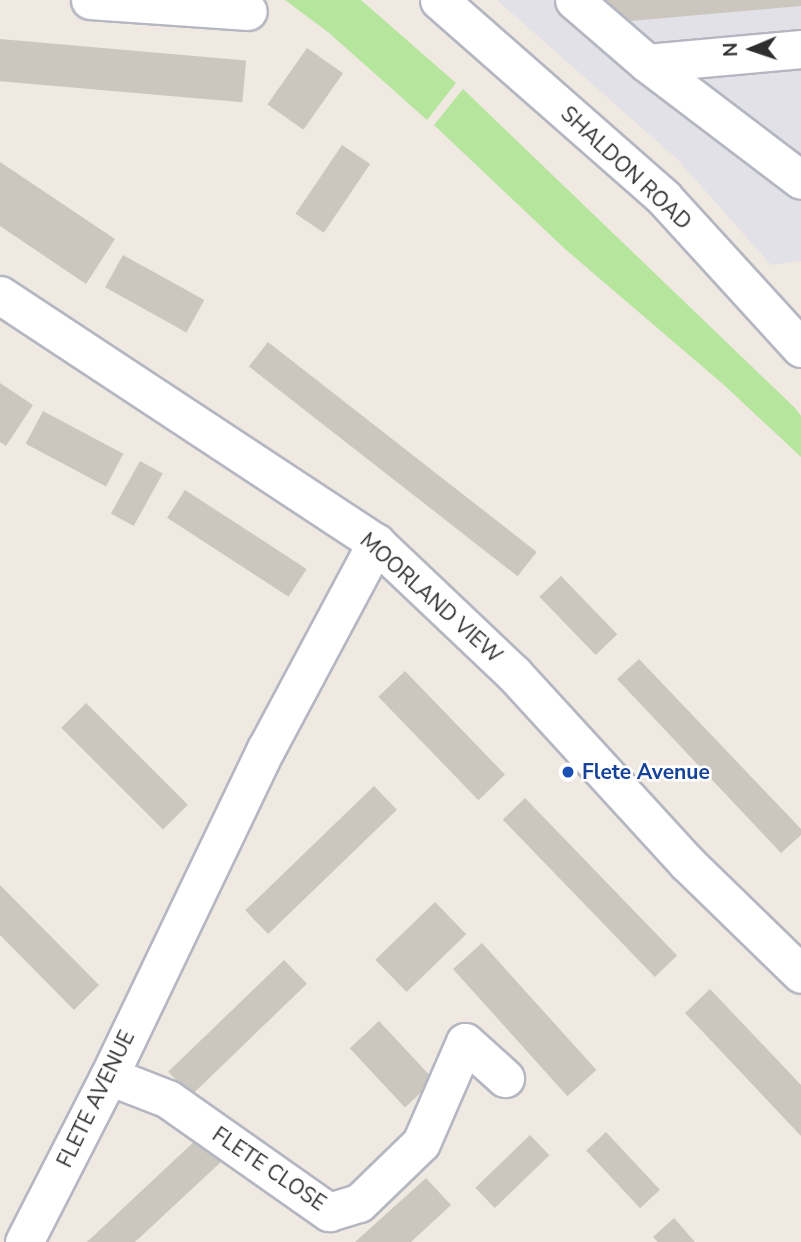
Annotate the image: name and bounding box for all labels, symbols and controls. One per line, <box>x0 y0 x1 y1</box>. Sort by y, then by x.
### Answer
north arrow <box>717 14 787 84</box>
text: N <box>718 42 744 57</box>
street label: SHALDON ROAD <box>556 101 696 235</box>
street label: MOORLAND VIEW <box>355 528 507 668</box>
place label: Flete Avenue <box>582 759 710 785</box>
marker: Flete Avenue <box>560 764 576 780</box>
street label: FLETE AVENUE <box>52 1026 140 1172</box>
street label: FLETE CLOSE <box>208 1122 330 1216</box>

